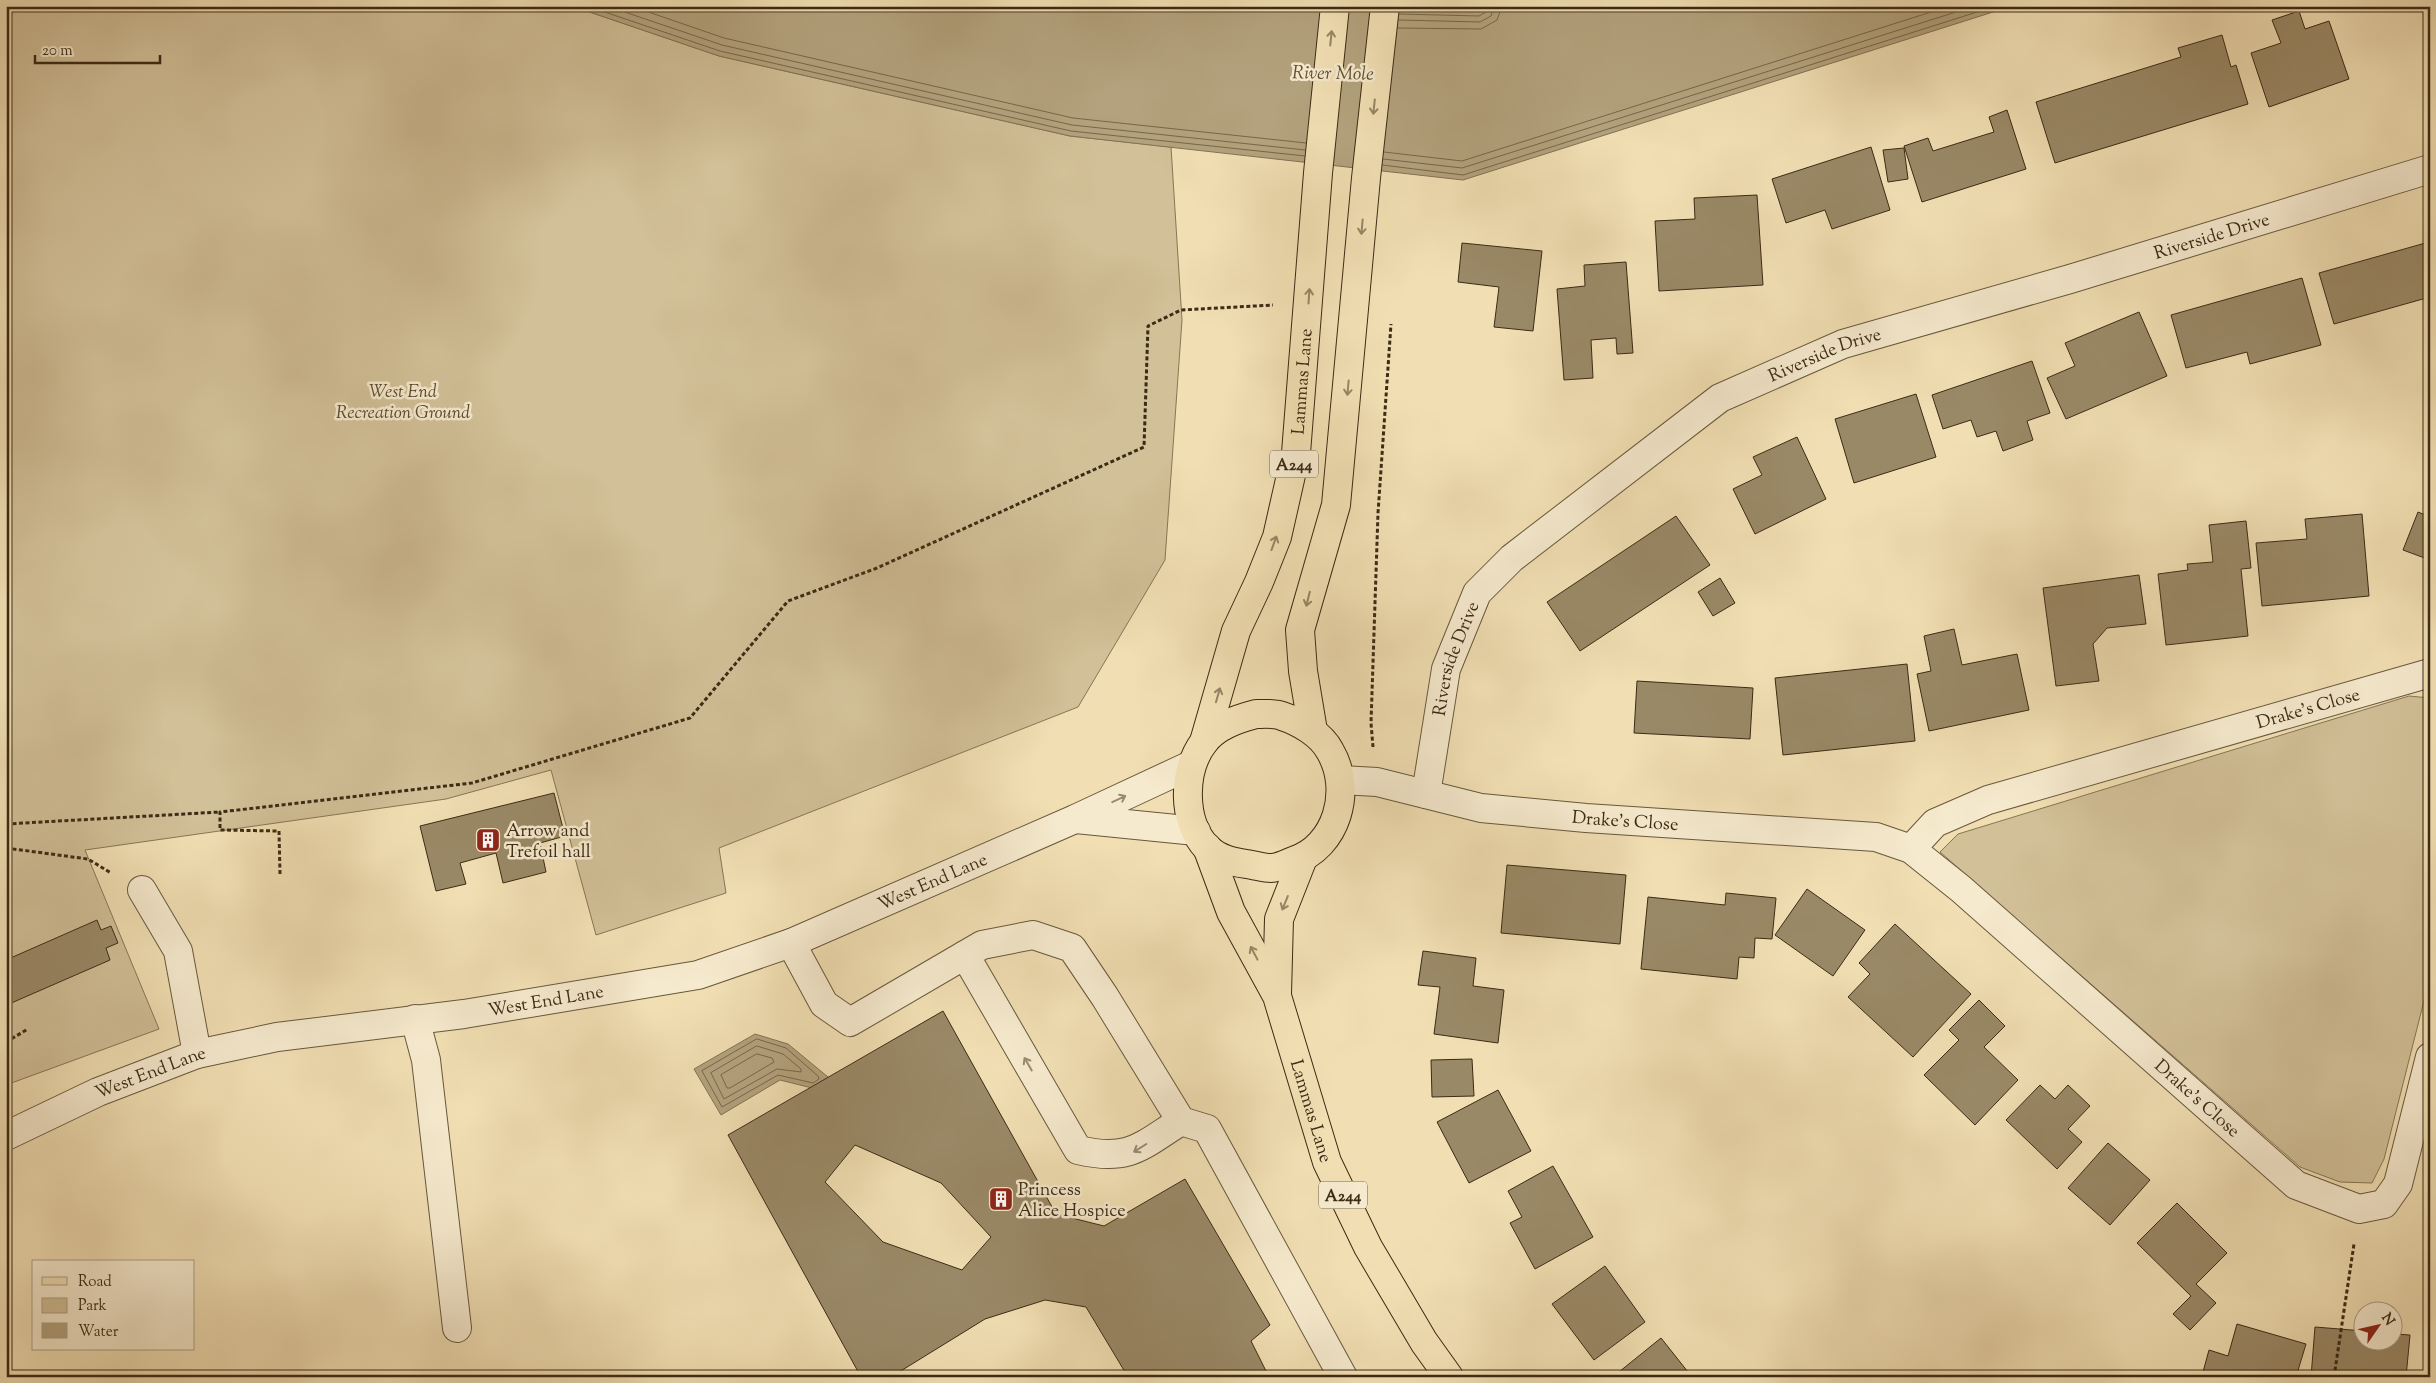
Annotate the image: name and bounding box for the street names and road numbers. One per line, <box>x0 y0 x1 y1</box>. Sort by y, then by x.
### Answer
street label: Riverside Drive <box>2151 208 2273 268</box>
street label: Riverside Drive <box>1765 323 1885 390</box>
street label: Lammas Lane <box>1286 328 1321 436</box>
road number: A244 <box>1270 450 1318 478</box>
street label: Riverside Drive <box>1428 598 1487 718</box>
street label: Drake's Close <box>2254 683 2363 737</box>
street label: Drake's Close <box>1571 806 1679 839</box>
street label: West End Lane <box>874 848 992 918</box>
street label: West End Lane <box>486 980 606 1025</box>
street label: West End Lane <box>92 1041 208 1107</box>
street label: Drake's Close <box>2148 1054 2245 1145</box>
street label: Lammas Lane <box>1282 1057 1337 1166</box>
road number: A244 <box>1319 1182 1367 1208</box>

